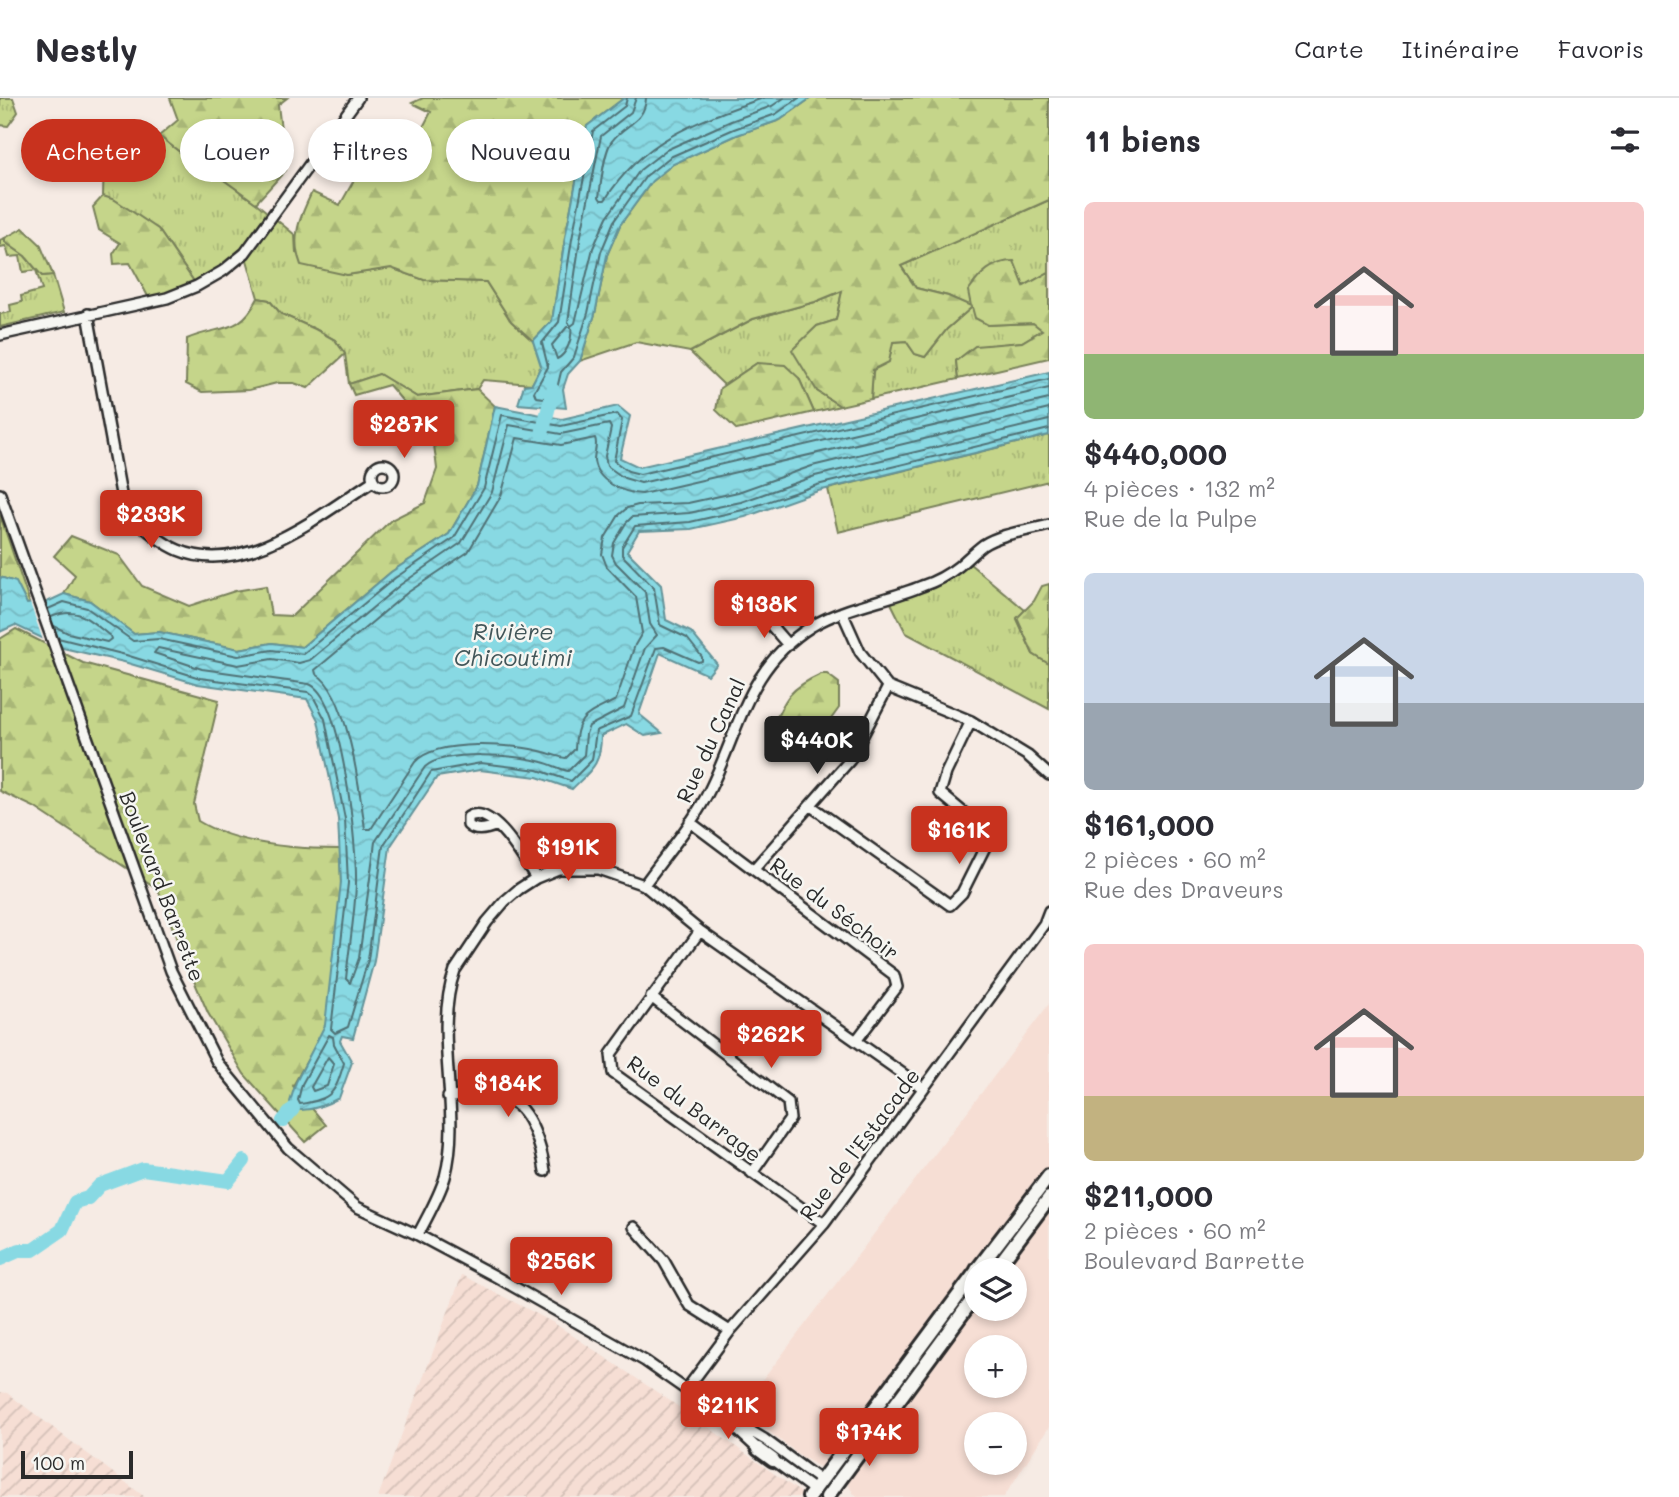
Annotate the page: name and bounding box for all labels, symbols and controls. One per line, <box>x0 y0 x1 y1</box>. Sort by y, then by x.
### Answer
text: Nestly <box>35 27 138 70</box>
text: Carte <box>1294 33 1364 64</box>
text: Itinéraire <box>1402 33 1520 64</box>
text: Favoris <box>1558 33 1644 64</box>
chip: Acheter <box>21 119 166 182</box>
chip: Louer <box>180 119 294 182</box>
chip: Filtres <box>308 119 432 182</box>
chip: Nouveau <box>446 119 595 182</box>
text: 11 biens <box>1084 120 1201 160</box>
icon: filters <box>1606 121 1644 159</box>
icon: home <box>1301 248 1427 374</box>
pin: $287K <box>355 400 453 460</box>
text: $287K <box>369 408 439 438</box>
text: $440,000 <box>1084 433 1227 473</box>
text: 4 pièces · 132 m² <box>1084 473 1275 503</box>
pin: $233K <box>102 490 200 550</box>
text: $233K <box>116 498 186 528</box>
text: Rue de la Pulpe <box>1084 503 1257 533</box>
pin: $138K <box>715 580 813 640</box>
text: $138K <box>730 588 798 618</box>
water label: Rivière Chicoutimi <box>454 616 572 672</box>
icon: home <box>1301 619 1427 745</box>
street label: Rue du Canal <box>669 673 751 807</box>
pin: $440K <box>768 716 866 776</box>
text: $440K <box>780 724 854 754</box>
street label: Boulevard Barrette <box>114 787 212 985</box>
text: $161,000 <box>1084 804 1214 844</box>
pin: $161K <box>910 806 1008 866</box>
text: $161K <box>927 814 991 844</box>
pin: $191K <box>519 824 617 883</box>
text: $191K <box>536 831 600 861</box>
text: 2 pièces · 60 m² <box>1084 844 1266 874</box>
street label: Rue du Séchoir <box>765 851 905 965</box>
text: Rue des Draveurs <box>1084 874 1284 904</box>
icon: home <box>1301 990 1427 1116</box>
pin: $262K <box>722 1010 820 1070</box>
text: $262K <box>737 1018 805 1048</box>
street label: Rue du Barrage <box>622 1049 768 1167</box>
pin: $184K <box>459 1060 557 1119</box>
street label: Rue de l'Estacade <box>793 1062 925 1226</box>
text: $184K <box>474 1067 542 1097</box>
text: $211,000 <box>1084 1175 1213 1215</box>
text: 2 pièces · 60 m² <box>1084 1215 1266 1245</box>
pin: $256K <box>512 1238 610 1297</box>
text: $256K <box>526 1245 596 1275</box>
text: Boulevard Barrette <box>1084 1245 1305 1275</box>
map controls <box>964 1258 1027 1475</box>
button: layers <box>964 1258 1027 1321</box>
button: + <box>964 1335 1027 1398</box>
pin: $211K <box>679 1382 777 1441</box>
text: $211K <box>697 1389 759 1419</box>
pin: $174K <box>820 1408 918 1468</box>
button: − <box>964 1412 1027 1475</box>
text: $174K <box>836 1416 902 1446</box>
scale bar <box>21 1448 133 1480</box>
text: 100 m <box>32 1450 85 1475</box>

